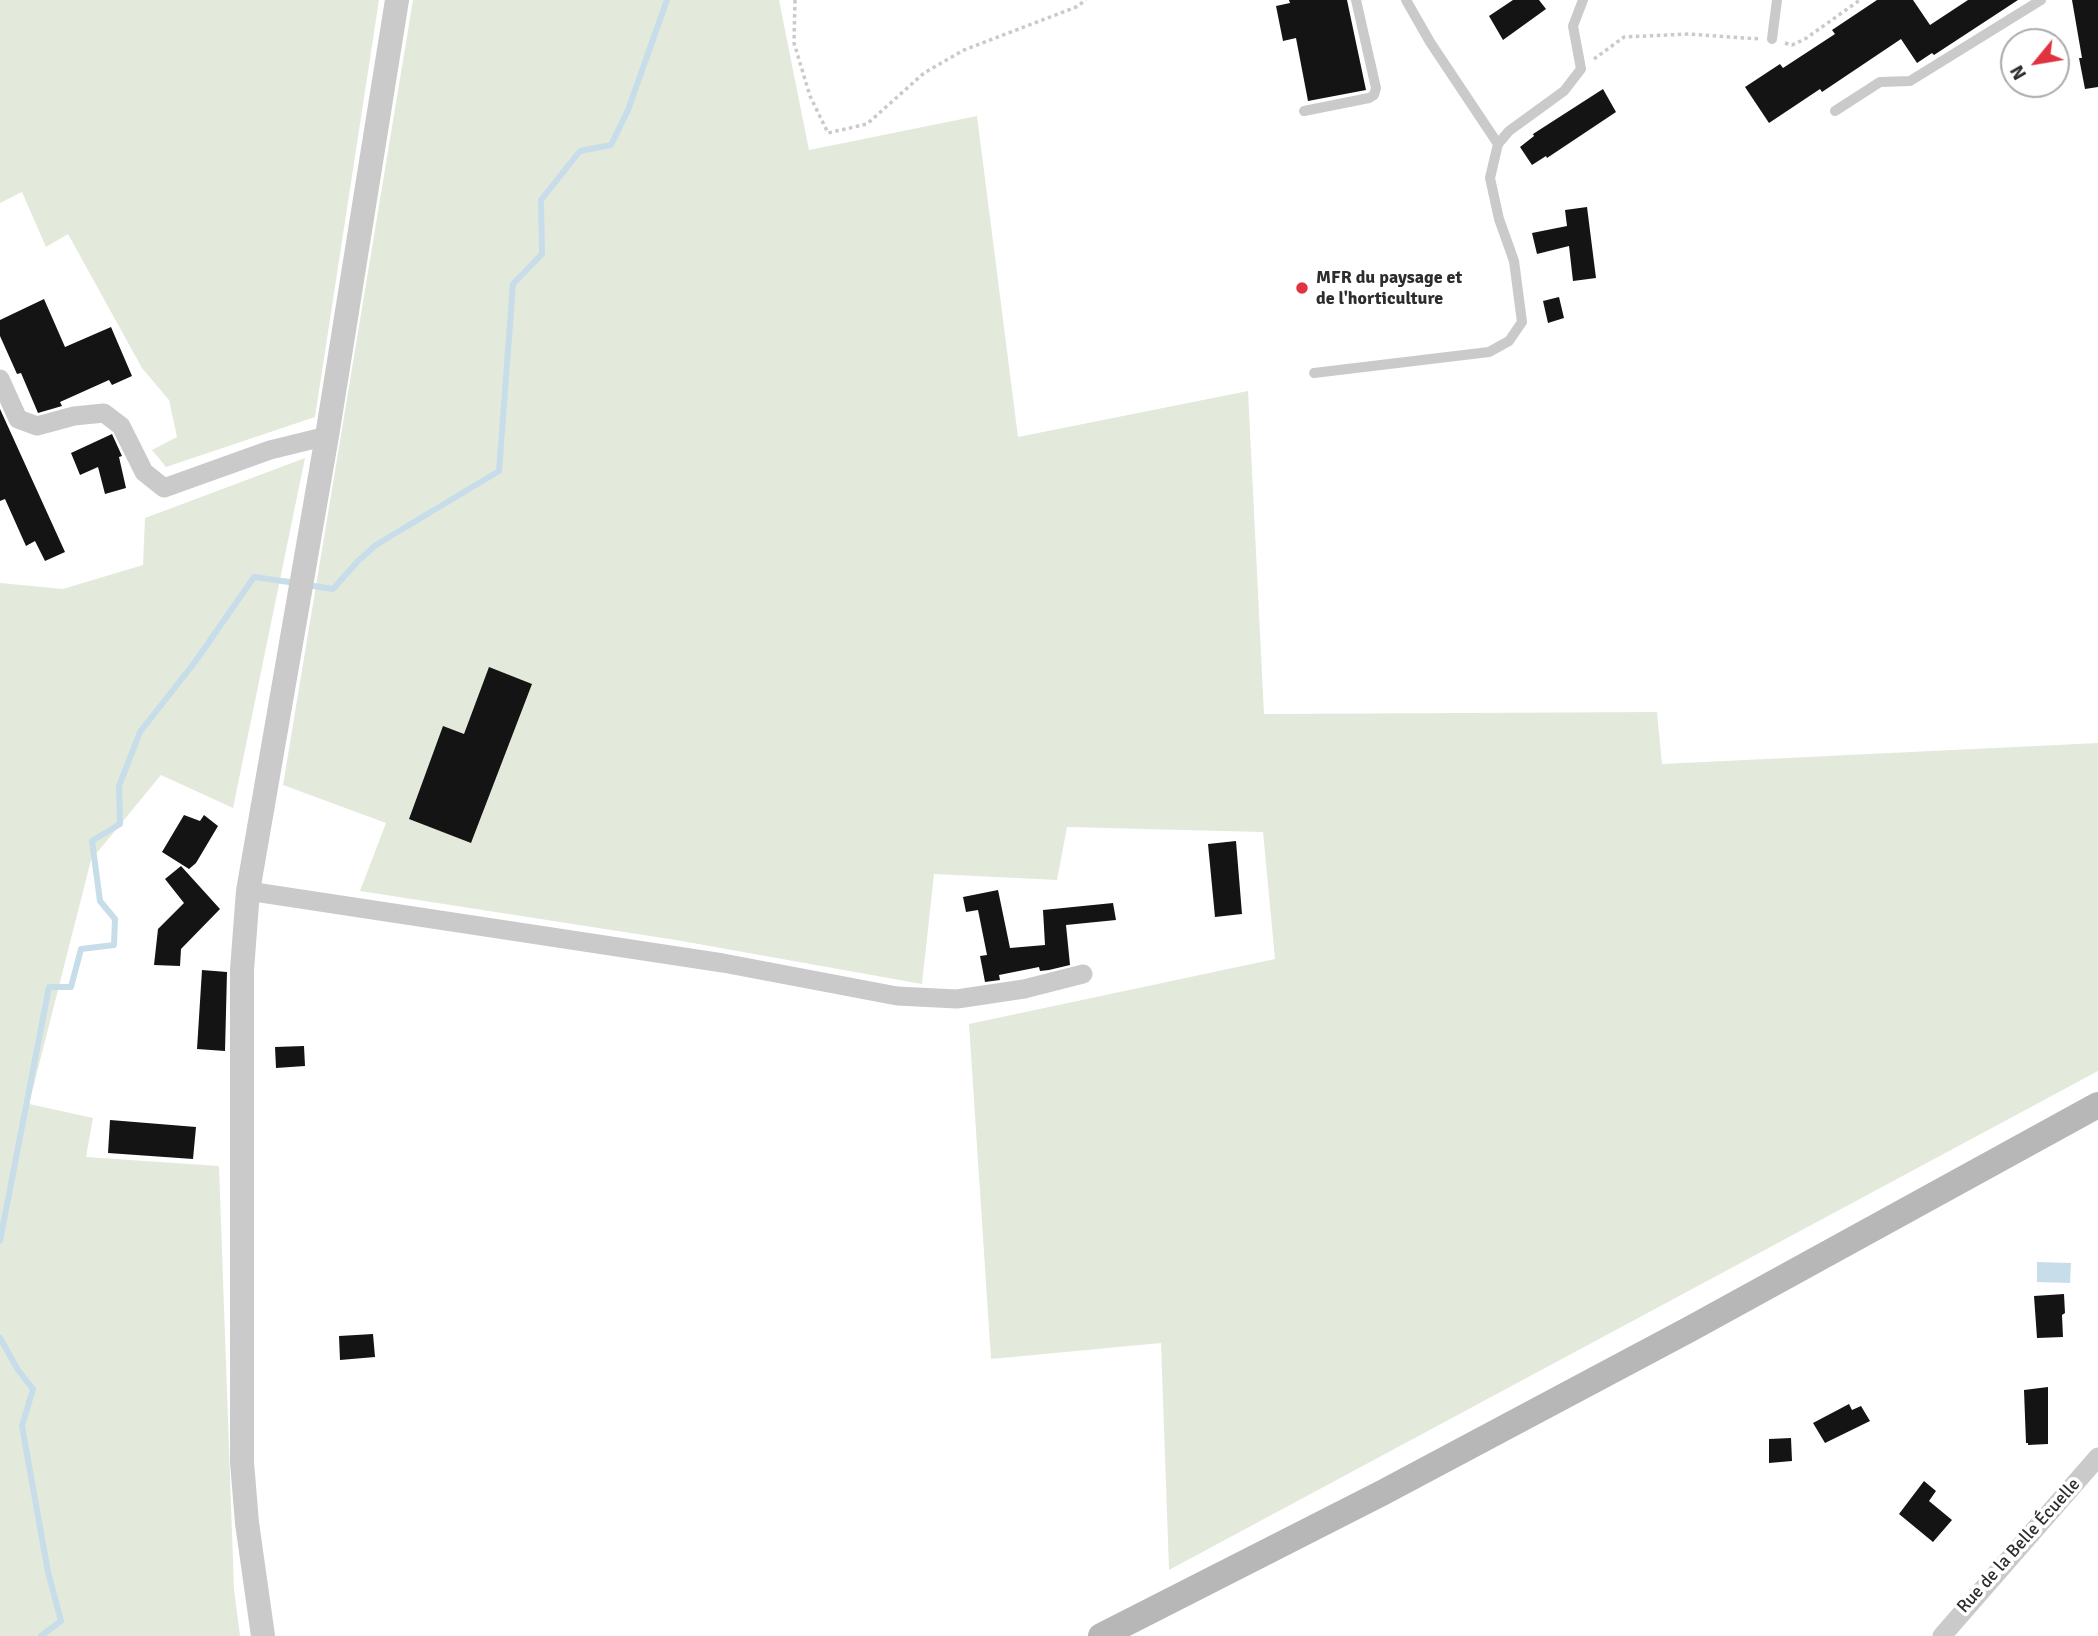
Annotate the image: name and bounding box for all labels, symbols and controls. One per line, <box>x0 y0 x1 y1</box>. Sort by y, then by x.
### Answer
north arrow <box>2000 28 2070 98</box>
text: N <box>2005 61 2032 84</box>
place label: MFR du paysage et de l'horticulture <box>1316 267 1462 310</box>
marker: MFR du paysage et de l'horticulture <box>1294 280 1310 296</box>
street label: Rue de la Belle Écuelle <box>1953 1474 2085 1618</box>

